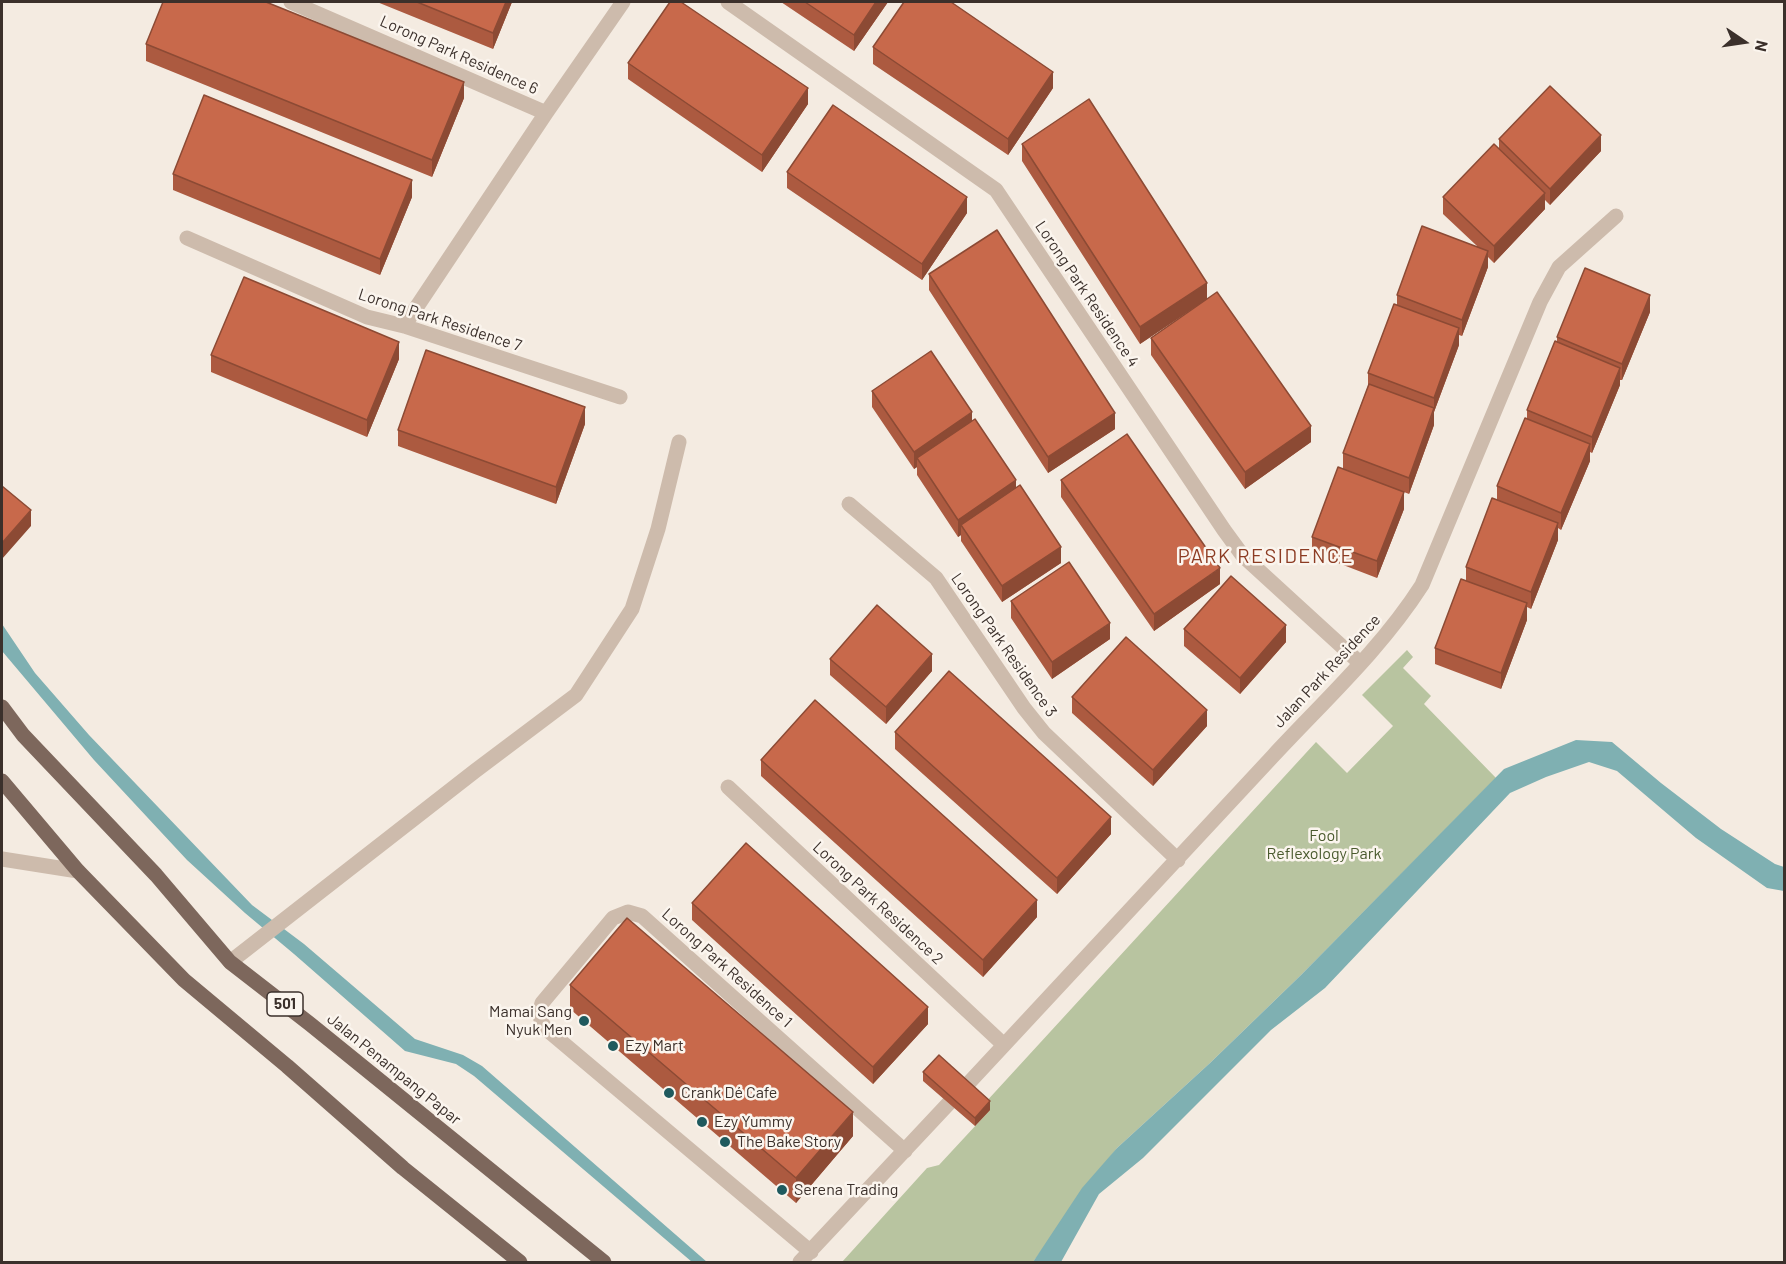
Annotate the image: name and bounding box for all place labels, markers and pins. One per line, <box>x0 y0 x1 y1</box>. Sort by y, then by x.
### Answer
place label: Mamai Sang Nyuk Men <box>489 1002 572 1040</box>
marker: Mamai Sang Nyuk Men <box>577 1014 591 1028</box>
place label: Ezy Mart <box>625 1036 684 1056</box>
marker: Ezy Mart <box>606 1039 620 1053</box>
place label: Crank Dé Cafe <box>681 1083 777 1103</box>
marker: Crank Dé Cafe <box>662 1086 676 1100</box>
place label: Ezy Yummy <box>714 1112 792 1132</box>
marker: Ezy Yummy <box>695 1115 709 1129</box>
place label: The Bake Story <box>737 1132 841 1152</box>
marker: The Bake Story <box>718 1135 732 1149</box>
place label: Serena Trading <box>794 1180 898 1200</box>
marker: Serena Trading <box>775 1183 789 1197</box>

